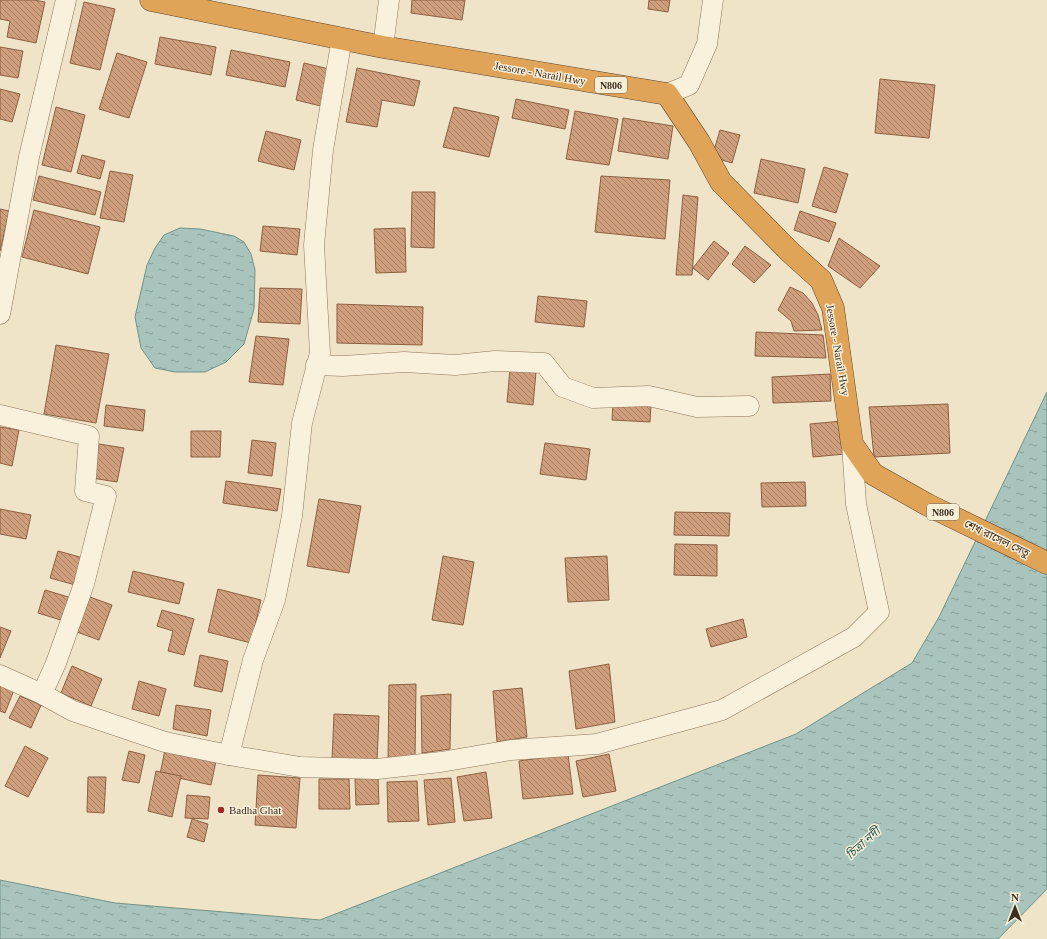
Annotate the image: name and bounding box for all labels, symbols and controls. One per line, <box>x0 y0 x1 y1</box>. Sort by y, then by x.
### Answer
street label: Jessore - Narail Hwy <box>493 59 587 87</box>
road number: N806 <box>595 77 627 93</box>
street label: Jessore - Narail Hwy <box>824 303 852 397</box>
road number: N806 <box>927 504 959 520</box>
street label: শেখ রাসেল সেতু <box>962 517 1032 559</box>
place label: Badha Ghat <box>229 804 281 816</box>
marker: Badha Ghat <box>216 805 226 815</box>
water label: চিত্রা নদী <box>843 822 885 862</box>
north arrow <box>995 887 1035 927</box>
text: N <box>1011 891 1019 903</box>

